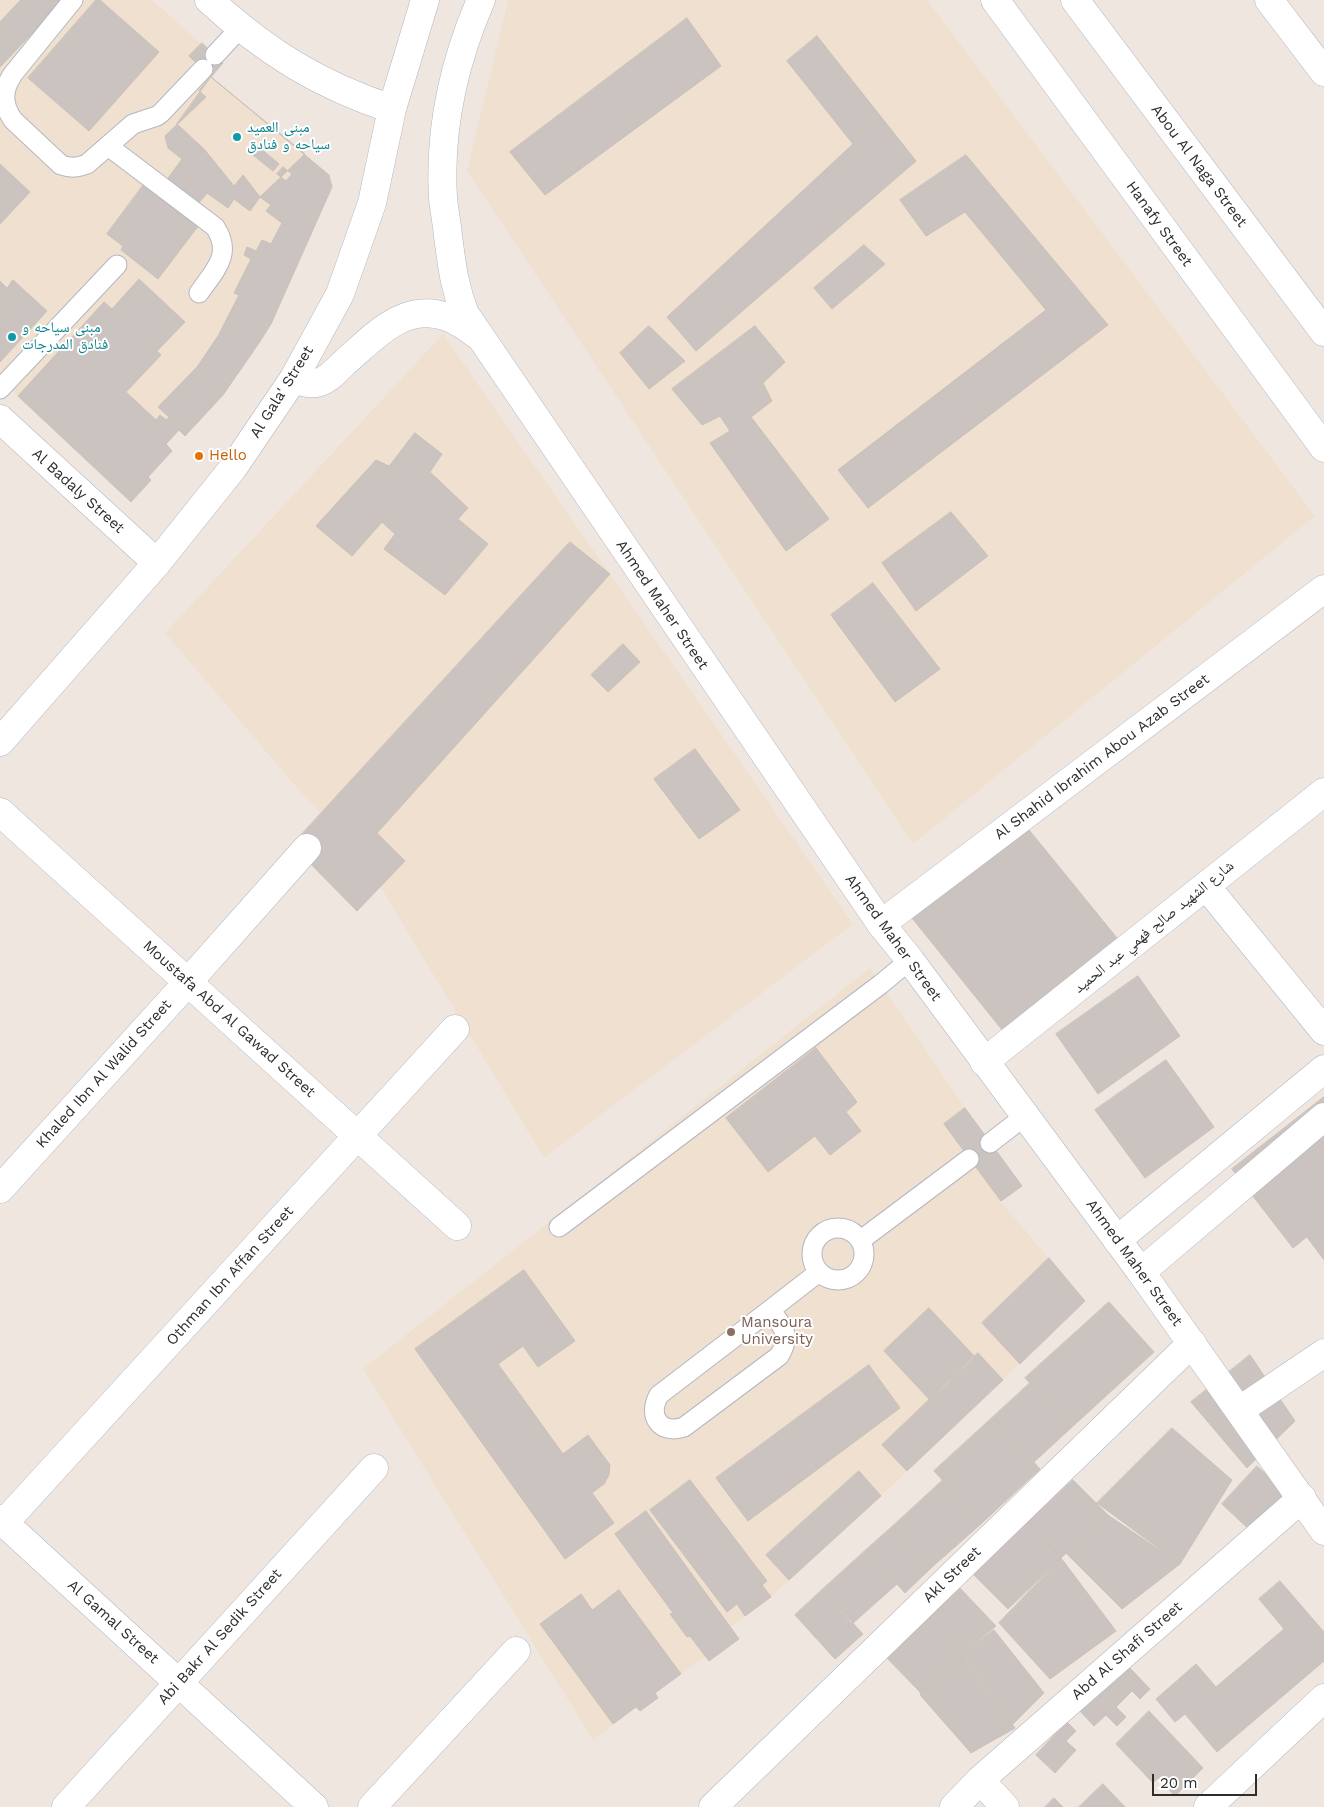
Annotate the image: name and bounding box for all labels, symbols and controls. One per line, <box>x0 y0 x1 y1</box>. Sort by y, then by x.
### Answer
street label: Abou Al Naga Street <box>1147 101 1251 231</box>
place label: مبنى العميد سياحه و فنادق <box>247 119 330 154</box>
marker: مبنى العميد سياحه و فنادق <box>231 131 243 143</box>
street label: Hanafy Street <box>1122 178 1196 270</box>
place label: مبنى سياحه و فنادق المدرجات <box>22 319 108 354</box>
marker: مبنى سياحه و فنادق المدرجات <box>6 331 18 343</box>
street label: Al Gala' Street <box>247 343 317 441</box>
street label: Al Badaly Street <box>28 445 128 537</box>
place label: Hello <box>209 447 247 465</box>
marker: Hello <box>193 450 205 462</box>
street label: Ahmed Maher Street <box>612 537 712 673</box>
street label: Al Shahid Ibrahim Abou Azab Street <box>991 670 1213 844</box>
street label: شارع الشهيد صالح فهمي عبد الحميد <box>1070 857 1238 997</box>
street label: Ahmed Maher Street <box>841 871 945 1005</box>
street label: Moustafa Abd Al Gawad Street <box>139 937 319 1101</box>
street label: Khaled Ibn Al Walid Street <box>33 996 175 1152</box>
street label: Ahmed Maher Street <box>1082 1196 1186 1330</box>
street label: Othman Ibn Affan Street <box>163 1203 297 1349</box>
place label: Mansoura University <box>741 1314 813 1349</box>
marker: Mansoura University <box>725 1326 737 1338</box>
street label: Akl Street <box>919 1543 985 1607</box>
street label: Abi Bakr Al Sedik Street <box>154 1565 286 1709</box>
street label: Al Gamal Street <box>64 1576 162 1668</box>
street label: Abd Al Shafi Street <box>1068 1598 1186 1704</box>
scale bar <box>1154 1764 1259 1796</box>
text: 20 m <box>1160 1774 1198 1792</box>

